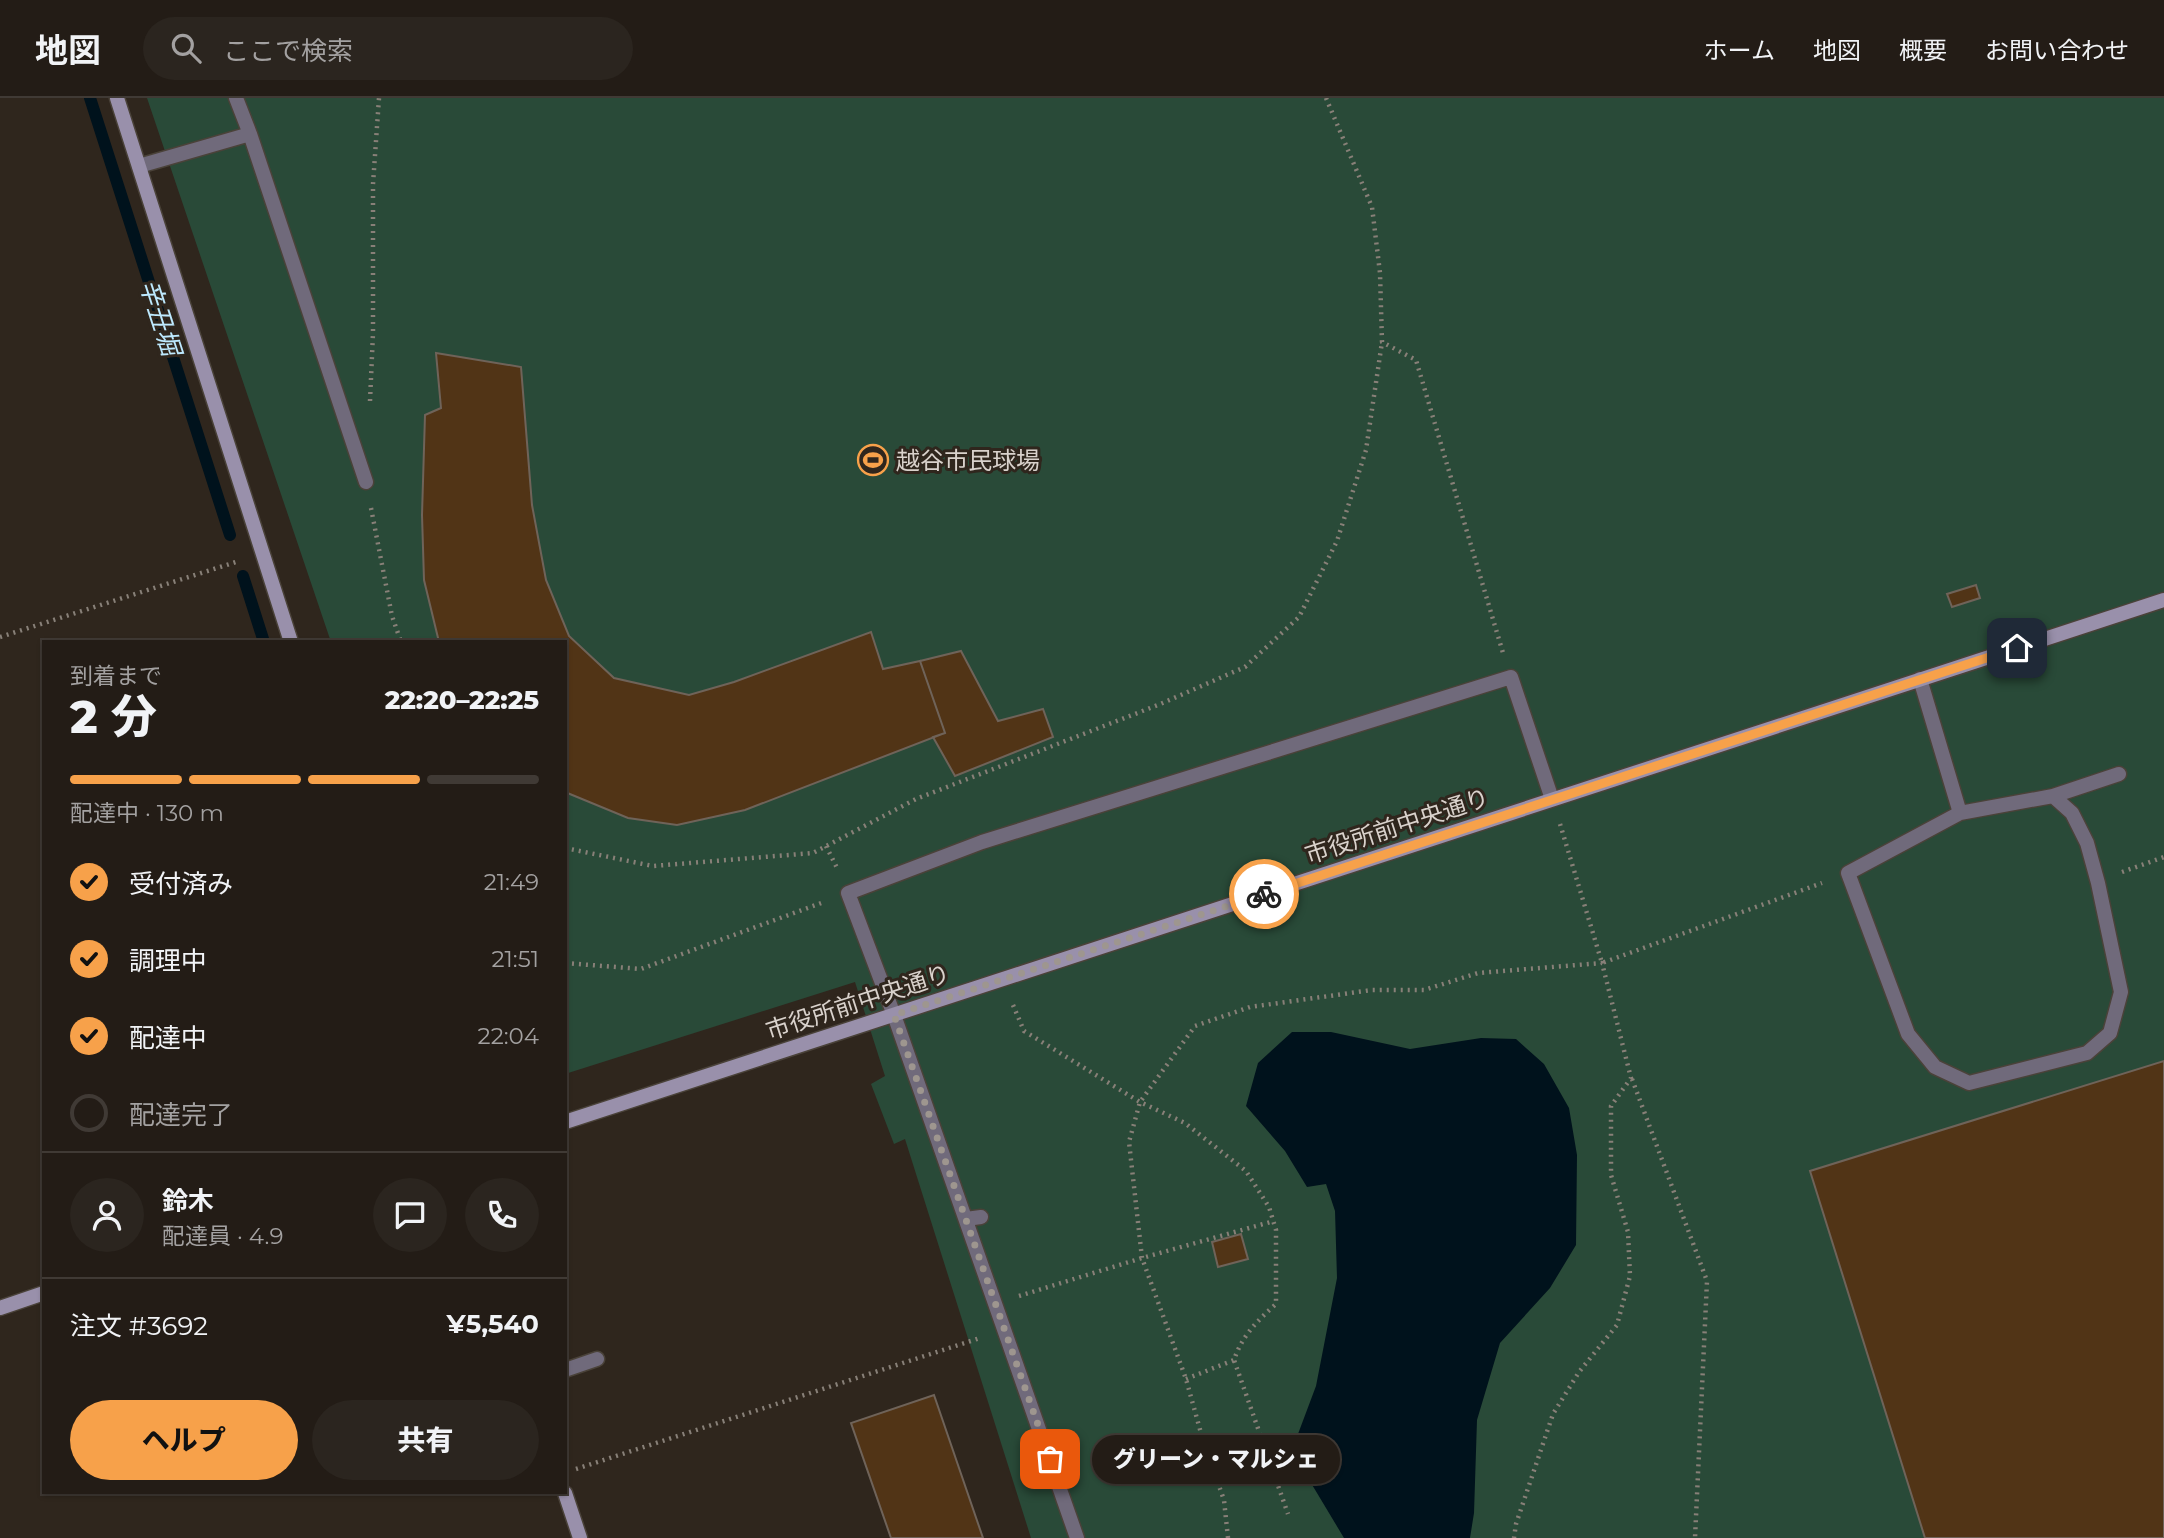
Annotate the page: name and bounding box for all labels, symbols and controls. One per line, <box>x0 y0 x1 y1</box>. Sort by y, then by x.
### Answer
search box <box>143 17 633 80</box>
icon: search <box>167 29 205 67</box>
text: 地図 <box>35 30 101 70</box>
text: ここで検索 <box>223 35 353 67</box>
text: ホーム <box>1704 36 1775 65</box>
text: 地図 <box>1813 36 1861 65</box>
text: 概要 <box>1899 36 1947 65</box>
text: お問い合わせ <box>1985 36 2129 65</box>
water label: 辛丑堀 <box>133 275 189 363</box>
sports icon: 越谷市民球場 <box>856 443 890 477</box>
place label: 越谷市民球場 <box>896 446 1040 475</box>
pin <box>1987 618 2047 678</box>
icon: home <box>1998 629 2036 667</box>
text: 到着まで <box>70 662 162 690</box>
text: 22:20–22:25 <box>385 684 539 716</box>
text: 2 分 <box>70 688 157 745</box>
street label: 市役所前中央通り <box>1301 783 1493 869</box>
text: 配達中 · 130 m <box>70 799 224 827</box>
courier <box>1229 859 1299 929</box>
icon: check <box>70 863 108 901</box>
text: 受付済み <box>129 868 233 900</box>
text: 21:49 <box>484 868 539 896</box>
icon: bike <box>1245 875 1283 913</box>
icon: check <box>70 940 108 978</box>
text: 調理中 <box>129 945 207 977</box>
text: 21:51 <box>491 945 539 973</box>
street label: 市役所前中央通り <box>762 959 954 1045</box>
icon: check <box>70 1017 108 1055</box>
text: 配達中 <box>129 1022 207 1054</box>
text: 22:04 <box>478 1022 539 1050</box>
text: 配達完了 <box>129 1099 233 1131</box>
button: person <box>70 1178 144 1252</box>
button: chat <box>373 1178 447 1252</box>
button: phone <box>465 1178 539 1252</box>
text: 鈴木 <box>162 1185 214 1217</box>
text: 配達員 · 4.9 <box>162 1222 283 1250</box>
text: ¥5,540 <box>447 1308 539 1340</box>
text: 注文 #3692 <box>70 1310 208 1342</box>
button: ヘルプ <box>70 1400 298 1480</box>
button: 共有 <box>312 1400 539 1480</box>
pin <box>1020 1429 1080 1489</box>
callout: グリーン・マルシェ <box>1092 1434 1340 1484</box>
icon: bag <box>1031 1440 1069 1478</box>
text: グリーン・マルシェ <box>1113 1445 1319 1473</box>

